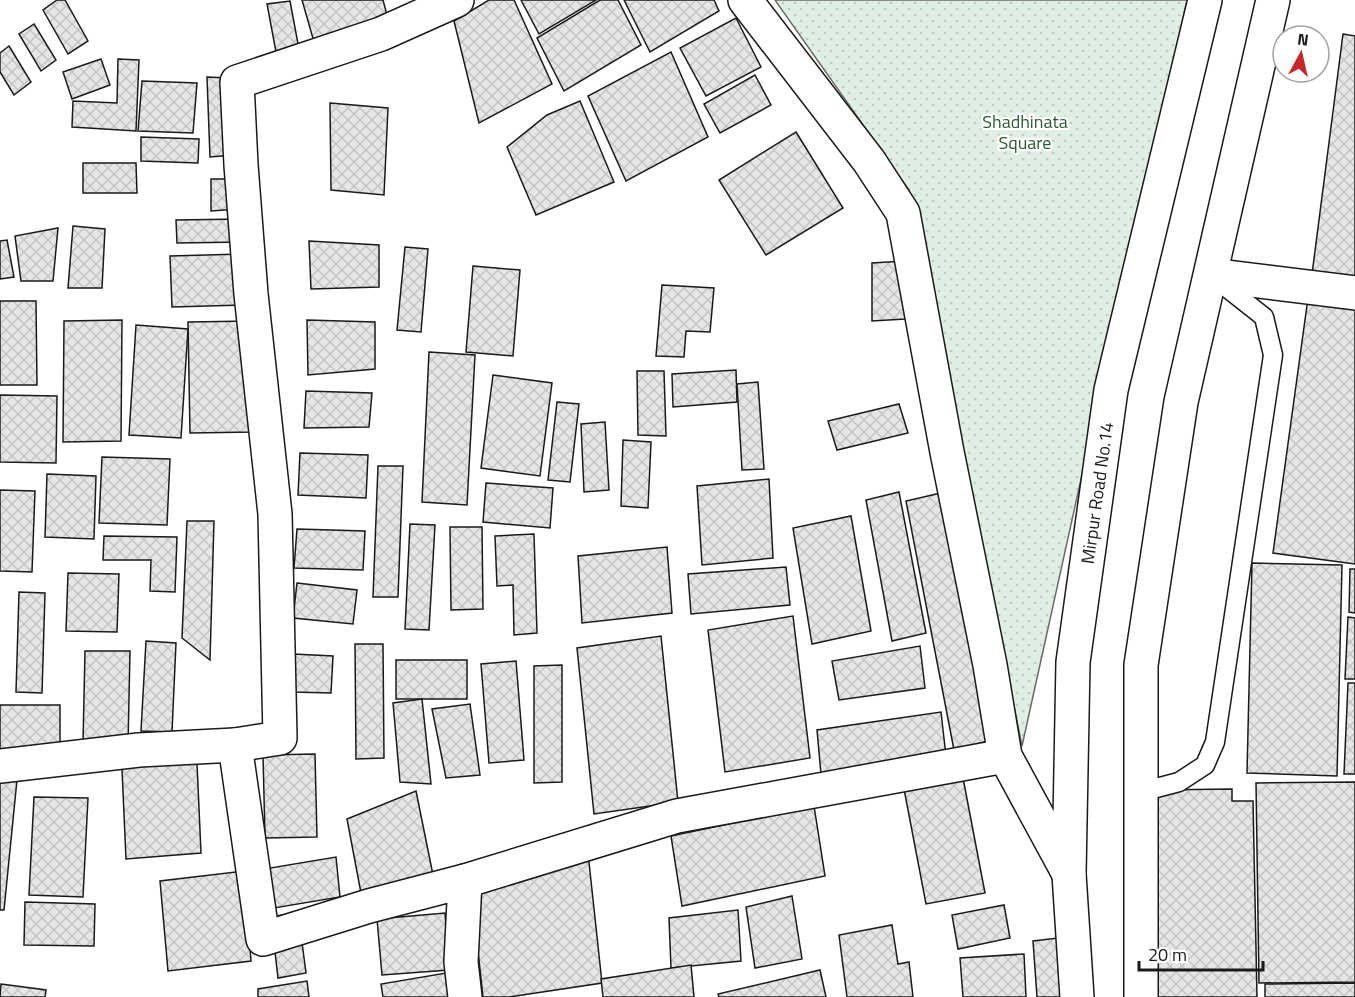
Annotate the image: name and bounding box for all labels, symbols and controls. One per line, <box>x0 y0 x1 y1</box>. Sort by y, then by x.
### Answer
north arrow <box>1271 24 1331 84</box>
text: N <box>1296 26 1310 52</box>
park label: Shadhinata Square <box>982 108 1068 156</box>
street label: Mirpur Road No.14 <box>1074 420 1120 566</box>
scale bar <box>1139 934 1264 972</box>
text: 20 m <box>1148 941 1187 968</box>

